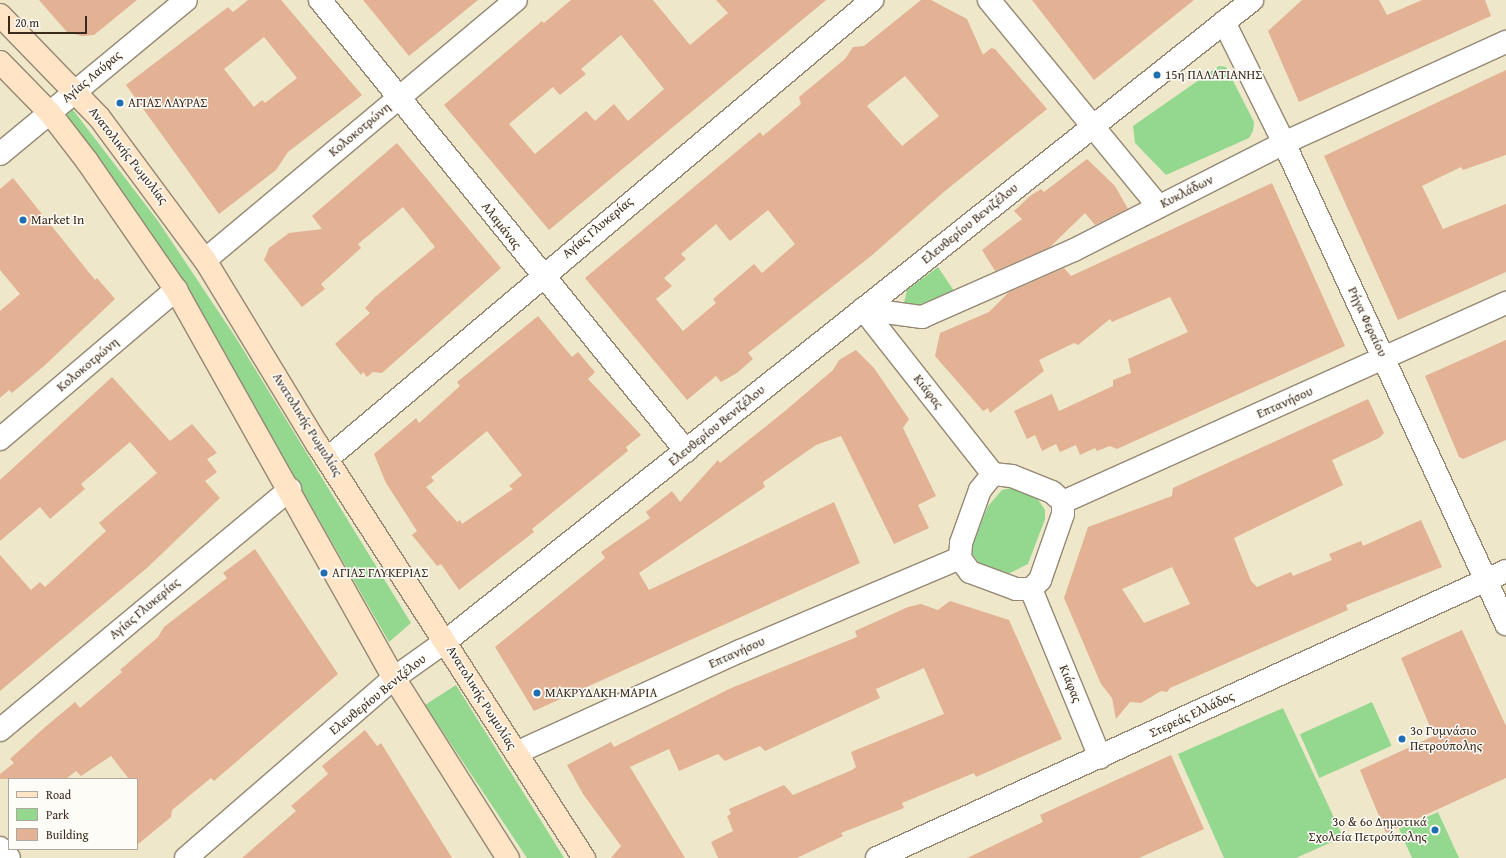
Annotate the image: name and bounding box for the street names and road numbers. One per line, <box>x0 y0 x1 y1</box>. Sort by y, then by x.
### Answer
street label: Αγίας Λαύρας <box>59 47 125 107</box>
street label: Κολοκοτρώνη <box>326 100 394 160</box>
street label: Ανατολικής Ρωμυλίας <box>85 104 171 208</box>
street label: Κυκλάδων <box>1158 172 1216 212</box>
street label: Ελευθερίου Βενιζέλου <box>919 180 1021 268</box>
street label: Αγίας Γλυκερίας <box>559 194 637 262</box>
street label: Αλαμάνας <box>478 199 524 253</box>
street label: Ρήγα Φεραίου <box>1344 285 1390 359</box>
street label: Κολοκοτρώνη <box>54 335 122 395</box>
street label: Ανατολικής Ρωμυλίας <box>269 370 345 480</box>
street label: Κιάφας <box>910 372 946 412</box>
street label: Ελευθερίου Βενιζέλου <box>666 382 768 470</box>
street label: Επτανήσου <box>1255 384 1315 422</box>
street label: Αγίας Γλυκερίας <box>106 575 184 643</box>
street label: Επτανήσου <box>707 634 767 672</box>
street label: Ανατολικής Ρωμυλίας <box>443 643 519 753</box>
street label: Ελευθερίου Βενιζέλου <box>327 651 429 739</box>
street label: Κιάφας <box>1055 663 1085 705</box>
street label: Στερεάς Ελλάδος <box>1147 689 1237 741</box>

